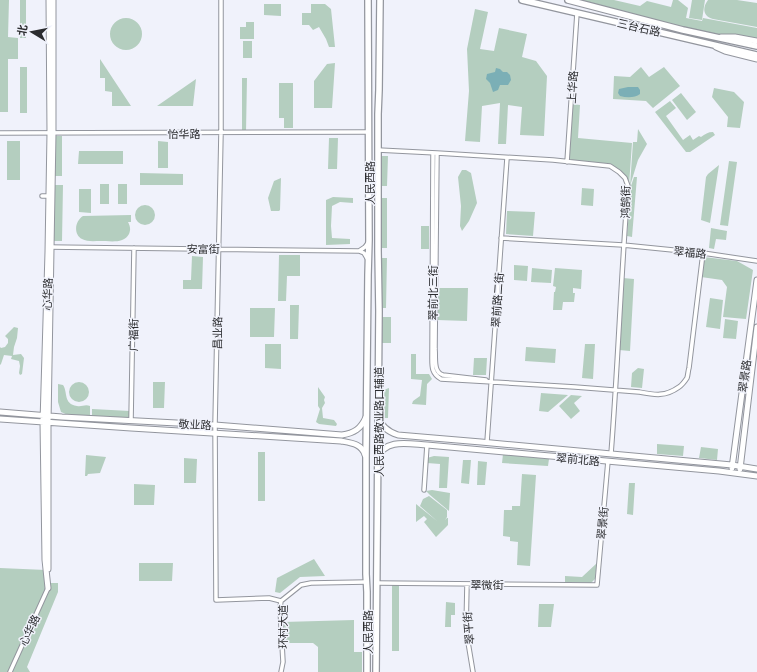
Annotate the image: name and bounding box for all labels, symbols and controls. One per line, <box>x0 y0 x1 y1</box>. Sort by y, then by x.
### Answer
north arrow <box>12 12 52 52</box>
street label: 三台石路 <box>616 15 662 39</box>
text: 北 <box>13 23 30 37</box>
street label: 上华路 <box>563 70 581 104</box>
street label: 怡华路 <box>168 126 201 141</box>
street label: 人民西路 <box>362 161 377 205</box>
street label: 鸿鹄街 <box>617 185 633 219</box>
street label: 安富街 <box>187 241 220 256</box>
street label: 翠福路 <box>673 243 707 261</box>
street label: 翠前北三街 <box>425 266 440 321</box>
street label: 翠前路二街 <box>488 272 506 328</box>
street label: 心华路 <box>39 277 55 311</box>
street label: 昌业路 <box>209 316 225 350</box>
street label: 广福街 <box>125 318 141 352</box>
street label: 翠景路 <box>734 359 754 393</box>
street label: 人民西路敬业路口辅道 <box>371 367 386 477</box>
street label: 敬业路 <box>178 416 212 432</box>
street label: 翠前北路 <box>555 450 601 468</box>
street label: 翠景街 <box>593 506 611 540</box>
street label: 翠微街 <box>471 577 504 592</box>
street label: 环村大道 <box>275 605 290 649</box>
street label: 人民西路 <box>360 610 375 654</box>
street label: 翠平街 <box>459 611 477 645</box>
street label: 心华路 <box>15 612 43 648</box>

